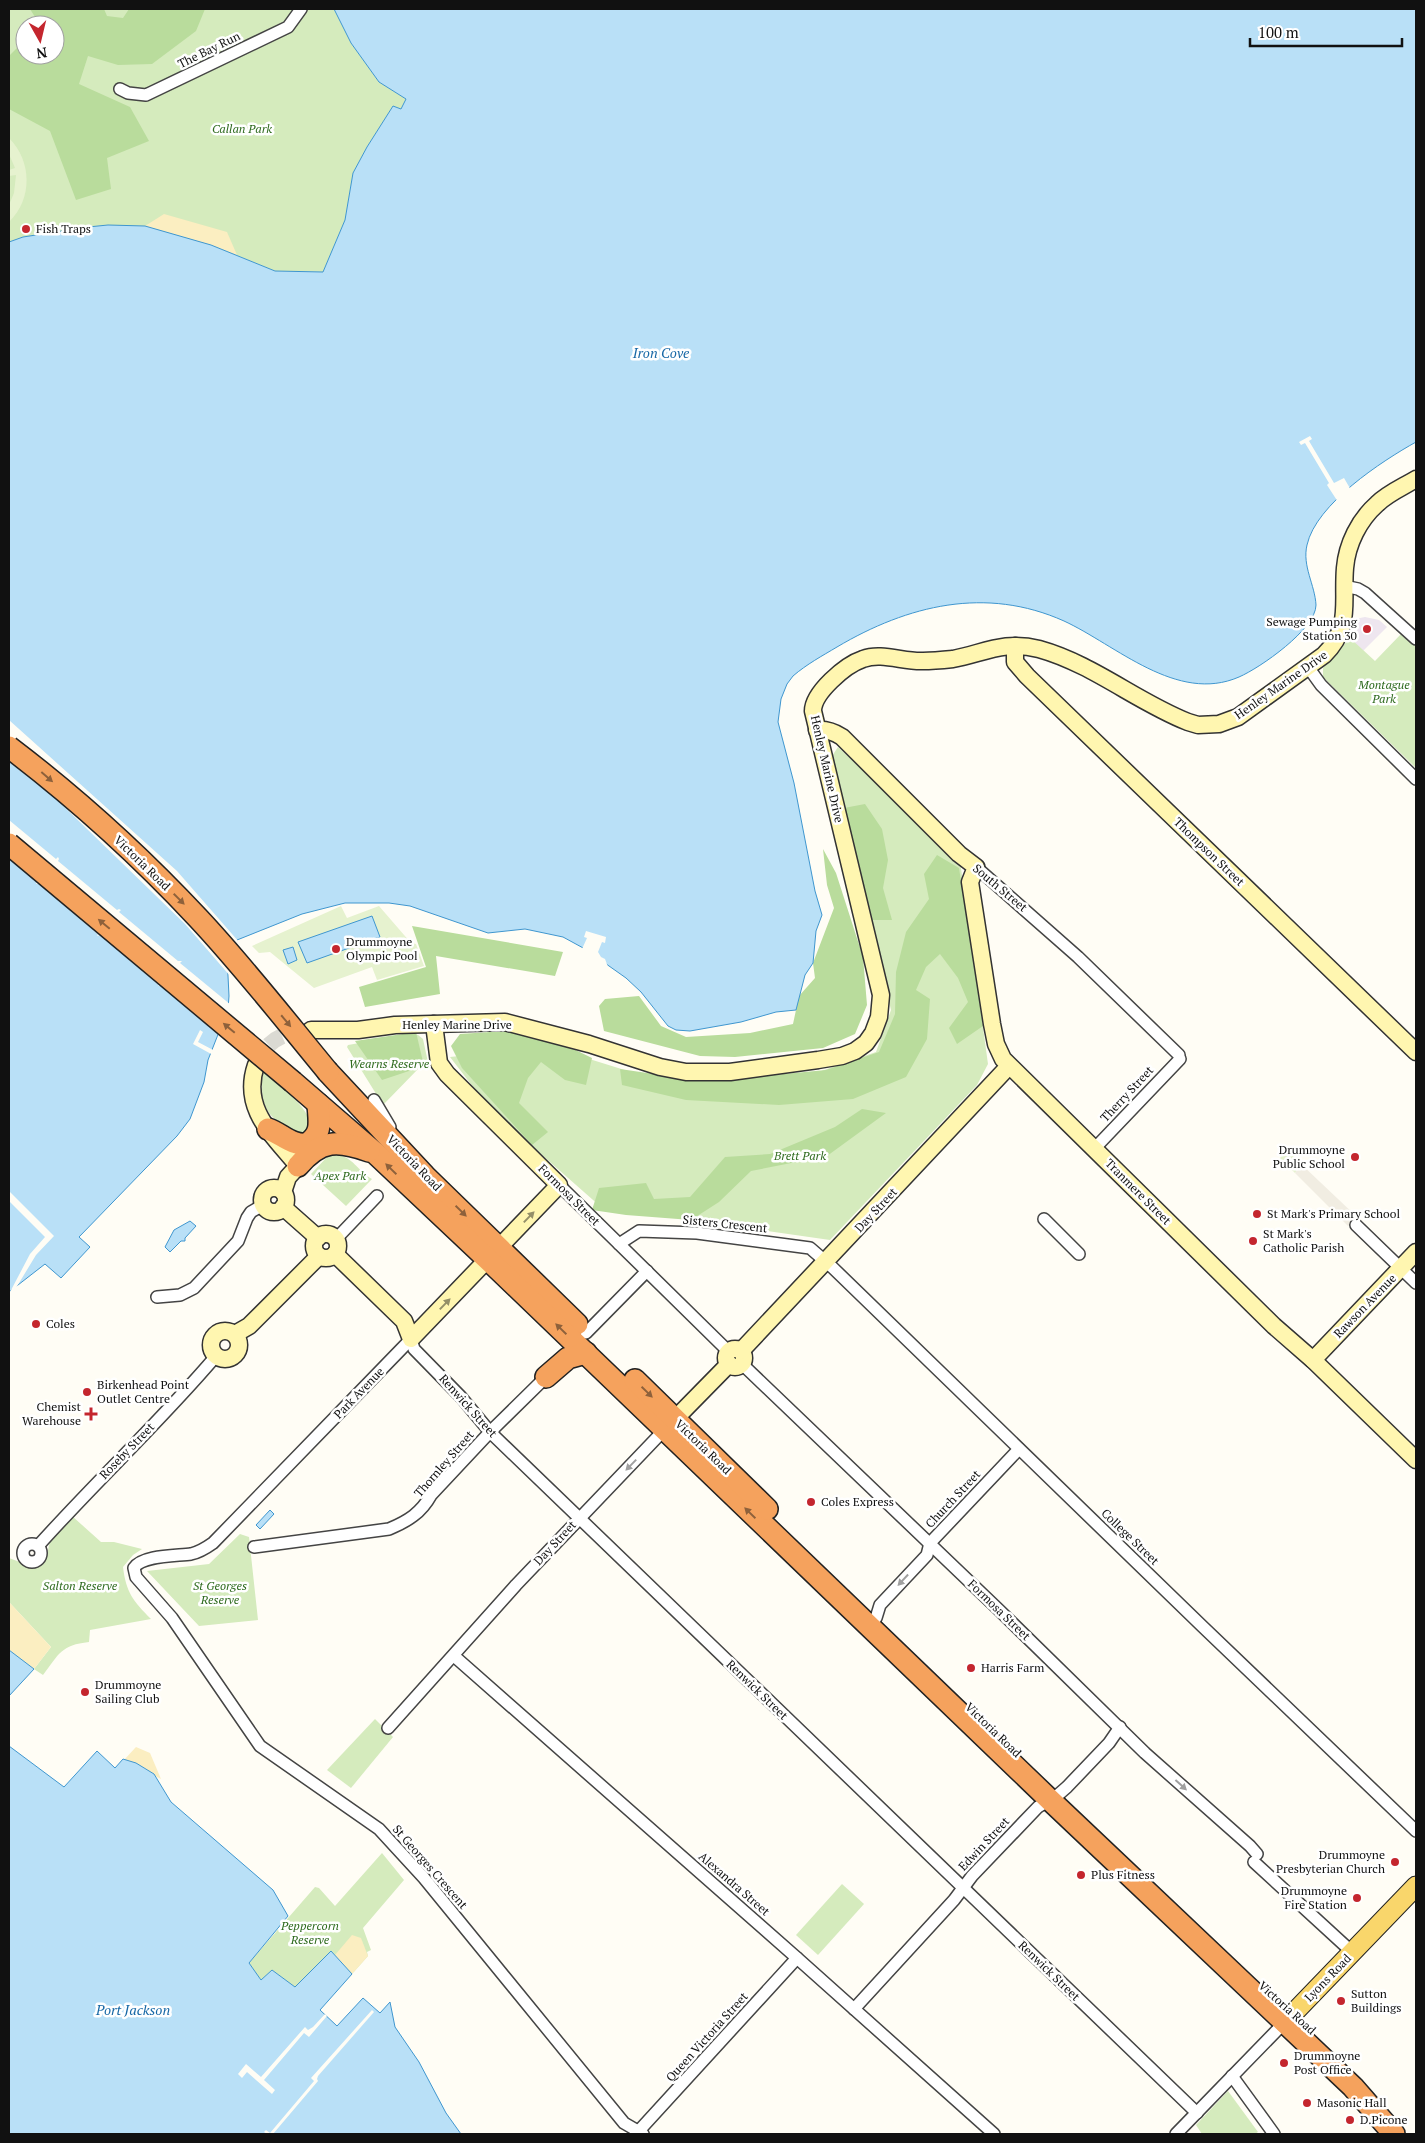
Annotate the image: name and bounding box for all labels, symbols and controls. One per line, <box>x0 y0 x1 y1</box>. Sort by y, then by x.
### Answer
north arrow <box>15 15 65 65</box>
scale bar <box>1250 15 1402 47</box>
text: 100 m <box>1258 22 1299 42</box>
street label: The Bay Run <box>175 28 242 71</box>
text: N <box>35 43 48 64</box>
park label: Callan Park <box>212 121 272 136</box>
place label: Fish Traps <box>36 221 91 236</box>
marker: Fish Traps <box>20 223 32 235</box>
water label: Iron Cove <box>632 343 690 362</box>
place label: Sewage Pumping Station 30 <box>1266 614 1358 643</box>
marker: Sewage Pumping Station 30 <box>1361 623 1373 635</box>
street label: Henley Marine Drive <box>1231 647 1330 722</box>
park label: Montague Park <box>1357 677 1410 706</box>
street label: Henley Marine Drive <box>808 714 847 824</box>
one-way arrow <box>41 771 53 783</box>
street label: Thompson Street <box>1171 814 1248 889</box>
street label: Victoria Road <box>111 832 174 893</box>
street label: South Street <box>970 861 1031 915</box>
one-way arrow <box>173 893 185 905</box>
one-way arrow <box>98 919 110 930</box>
place label: Drummoyne Olympic Pool <box>346 934 418 963</box>
marker: Drummoyne Olympic Pool <box>330 943 342 955</box>
one-way arrow <box>281 1015 292 1028</box>
street label: Henley Marine Drive <box>402 1017 512 1032</box>
one-way arrow <box>223 1023 236 1034</box>
park label: Wearns Reserve <box>349 1056 430 1071</box>
street label: Therry Street <box>1097 1062 1157 1125</box>
street label: Victoria Road <box>384 1131 445 1194</box>
place label: Drummoyne Public School <box>1273 1142 1345 1171</box>
park label: Brett Park <box>773 1148 826 1163</box>
marker: Drummoyne Public School <box>1349 1151 1361 1163</box>
street label: Tranmere Street <box>1102 1156 1175 1228</box>
street label: Formosa Street <box>535 1161 604 1229</box>
one-way arrow <box>385 1163 397 1175</box>
park label: Apex Park <box>313 1168 366 1183</box>
street label: Day Street <box>851 1184 900 1235</box>
one-way arrow <box>454 1205 466 1217</box>
place label: St Mark's Primary School <box>1267 1206 1400 1221</box>
marker: St Mark's Primary School <box>1251 1208 1263 1220</box>
one-way arrow <box>523 1211 535 1223</box>
street label: Sisters Crescent <box>682 1212 769 1235</box>
place label: St Mark's Catholic Parish <box>1263 1226 1344 1255</box>
marker: St Mark's Catholic Parish <box>1247 1235 1259 1247</box>
street label: Rawson Avenue <box>1330 1270 1399 1341</box>
one-way arrow <box>439 1298 451 1310</box>
place label: Coles <box>46 1316 75 1331</box>
marker: Coles <box>30 1318 42 1330</box>
one-way arrow <box>555 1323 567 1335</box>
street label: Park Avenue <box>330 1364 387 1422</box>
street label: Renwick Street <box>436 1371 501 1441</box>
place label: Birkenhead Point Outlet Centre <box>97 1377 190 1406</box>
marker: Birkenhead Point Outlet Centre <box>81 1386 93 1398</box>
one-way arrow <box>640 1386 652 1398</box>
place label: Chemist Warehouse <box>22 1399 82 1428</box>
marker: Chemist Warehouse <box>85 1408 97 1420</box>
street label: Victoria Road <box>672 1416 735 1477</box>
street label: Roseby Street <box>96 1419 158 1482</box>
street label: Thornley Street <box>411 1427 477 1500</box>
one-way arrow <box>625 1459 637 1471</box>
street label: Church Street <box>922 1466 984 1531</box>
place label: Coles Express <box>821 1494 894 1509</box>
marker: Coles Express <box>805 1496 817 1508</box>
street label: College Street <box>1098 1505 1163 1568</box>
one-way arrow <box>744 1507 756 1519</box>
street label: Day Street <box>530 1517 579 1568</box>
one-way arrow <box>897 1574 909 1586</box>
street label: Formosa Street <box>965 1576 1034 1644</box>
park label: Salton Reserve <box>43 1578 118 1593</box>
park label: St Georges Reserve <box>193 1578 247 1607</box>
street label: Renwick Street <box>723 1657 792 1723</box>
place label: Harris Farm <box>981 1660 1045 1675</box>
marker: Harris Farm <box>965 1662 977 1674</box>
place label: Drummoyne Sailing Club <box>95 1677 161 1706</box>
marker: Drummoyne Sailing Club <box>79 1686 91 1698</box>
street label: Victoria Road <box>962 1699 1025 1760</box>
one-way arrow <box>1175 1779 1187 1791</box>
street label: Edwin Street <box>955 1813 1013 1874</box>
street label: St Georges Crescent <box>390 1822 471 1912</box>
place label: Drummoyne Presbyterian Church <box>1276 1847 1385 1876</box>
street label: Alexandra Street <box>696 1849 773 1919</box>
marker: Drummoyne Presbyterian Church <box>1389 1856 1401 1868</box>
place label: Plus Fitness <box>1091 1867 1155 1882</box>
marker: Plus Fitness <box>1075 1869 1087 1881</box>
place label: Drummoyne Fire Station <box>1281 1883 1347 1912</box>
marker: Drummoyne Fire Station <box>1351 1892 1363 1904</box>
park label: Peppercorn Reserve <box>280 1918 339 1947</box>
street label: Renwick Street <box>1015 1938 1084 2004</box>
street label: Lyons Road <box>1301 1950 1354 2005</box>
street label: Victoria Road <box>1255 1978 1320 2038</box>
place label: Sutton Buildings <box>1351 1986 1401 2015</box>
street label: Queen Victoria Street <box>662 1988 751 2085</box>
marker: Sutton Buildings <box>1335 1995 1347 2007</box>
water label: Port Jackson <box>95 2000 170 2019</box>
place label: Drummoyne Post Office <box>1294 2048 1360 2077</box>
marker: Drummoyne Post Office <box>1278 2057 1290 2069</box>
place label: Masonic Hall <box>1317 2095 1387 2110</box>
marker: Masonic Hall <box>1301 2097 1313 2109</box>
place label: D.Picone <box>1360 2112 1408 2127</box>
marker: D.Picone <box>1344 2114 1356 2126</box>

